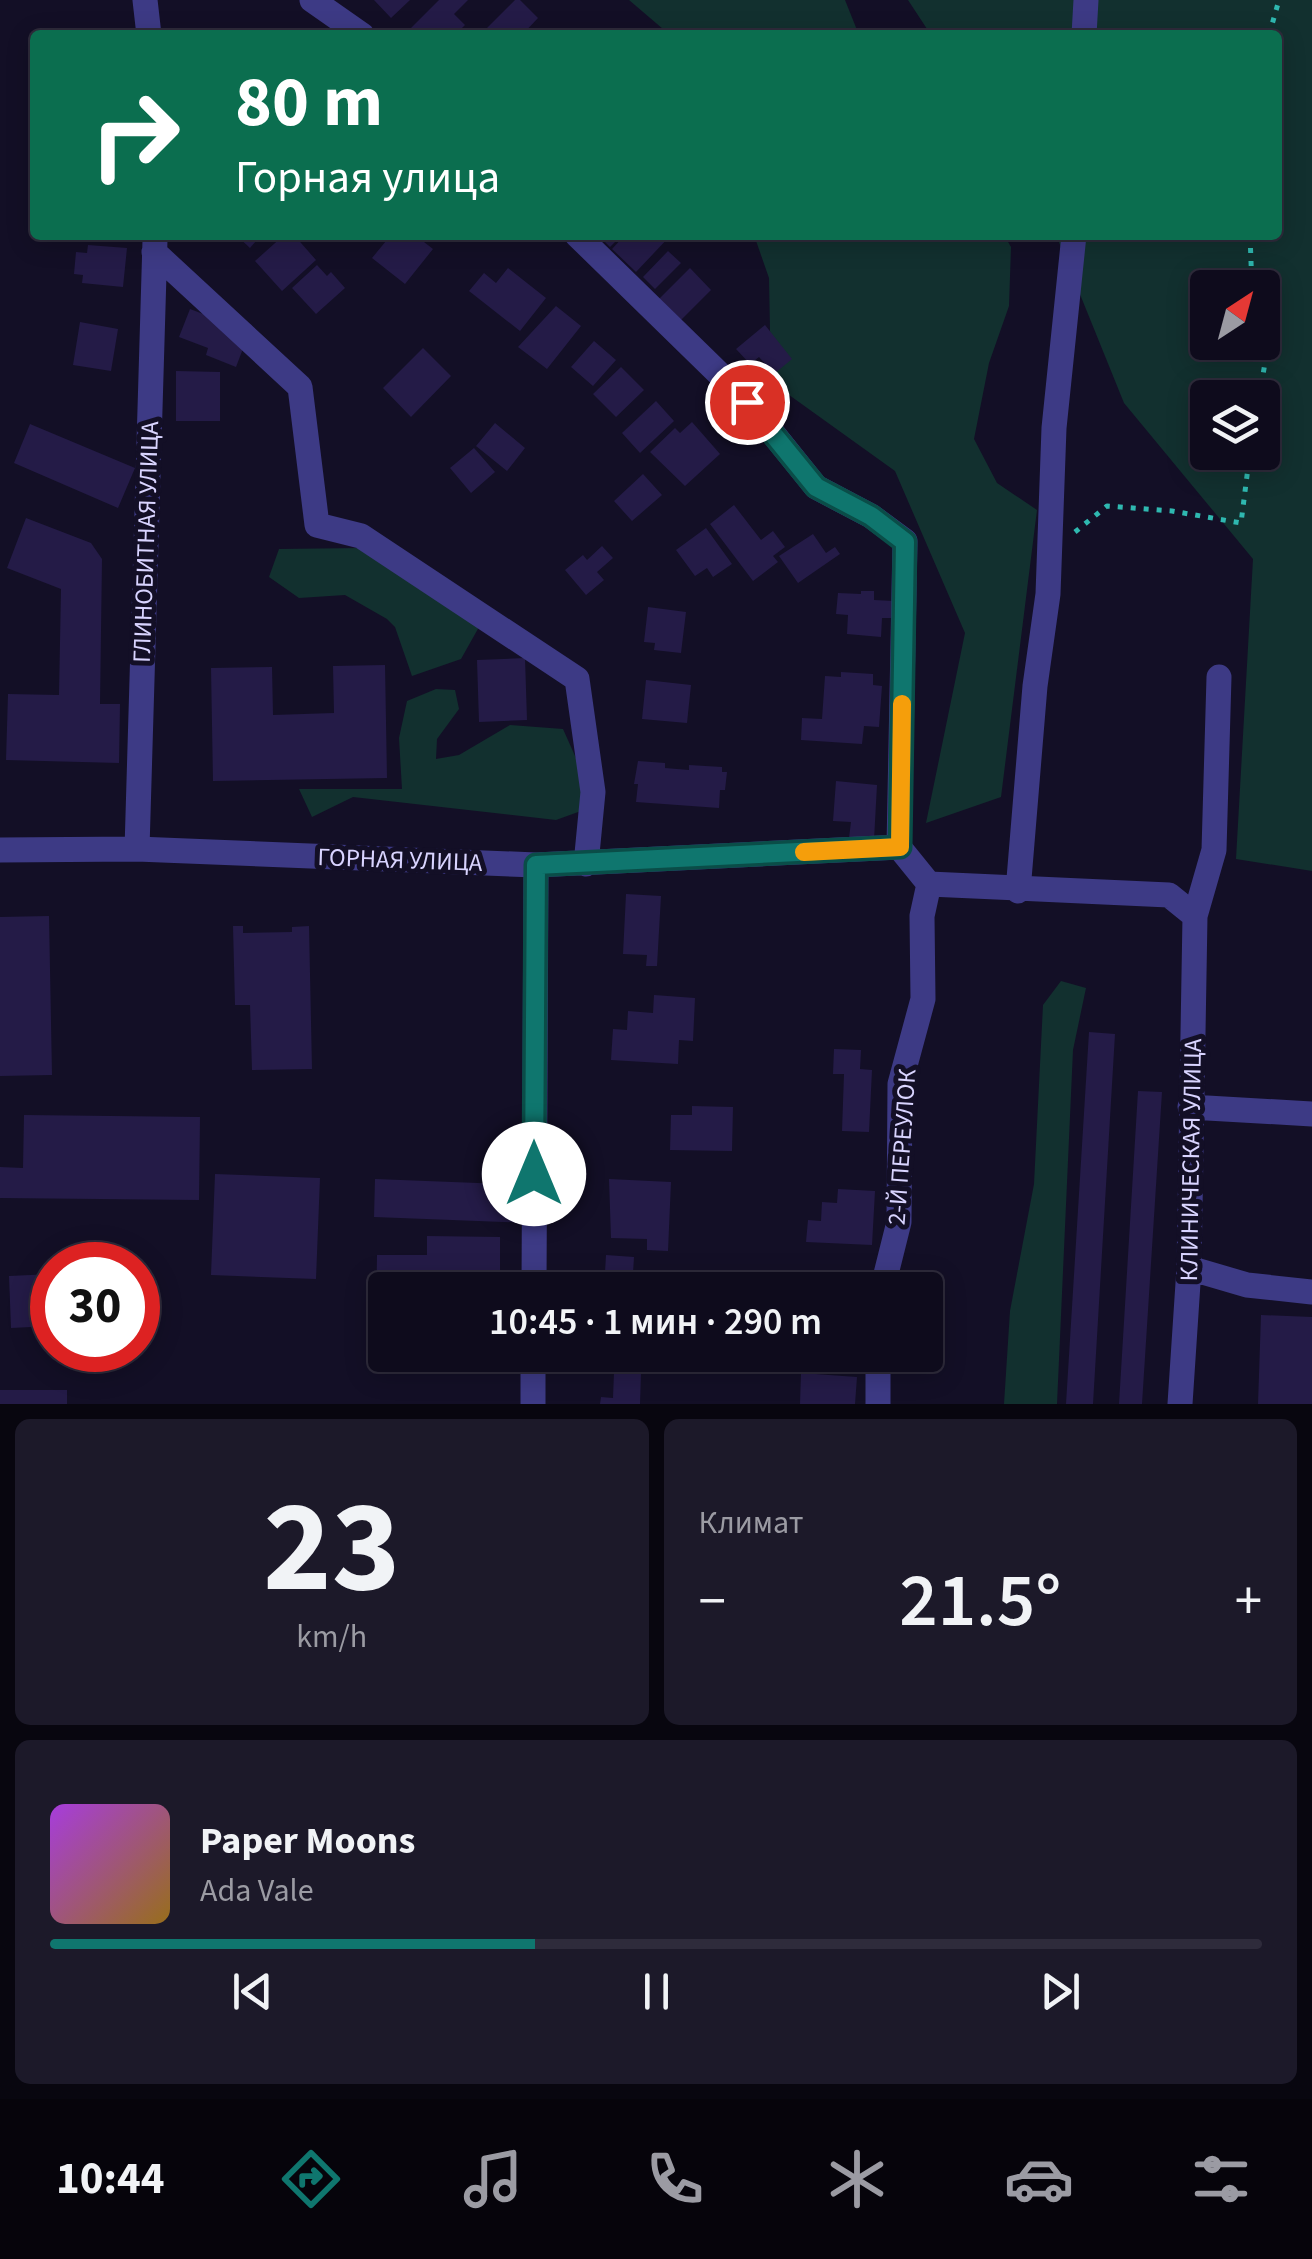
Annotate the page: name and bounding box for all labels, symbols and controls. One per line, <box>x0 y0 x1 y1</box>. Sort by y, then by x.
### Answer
text: 80 m <box>235 53 383 153</box>
icon: right <box>70 70 200 200</box>
text: Горная улица <box>235 146 500 210</box>
north arrow <box>1190 270 1280 360</box>
map controls <box>1190 270 1280 470</box>
pin <box>705 360 790 445</box>
icon: arrive <box>720 375 775 430</box>
button: layers <box>1190 380 1280 470</box>
street label: ГЛИНОБИТНАЯ УЛИЦА <box>124 420 168 663</box>
street label: ГОРНАЯ УЛИЦА <box>317 839 483 881</box>
street label: КЛИНИЧЕСКАЯ УЛИЦА <box>1171 1038 1211 1282</box>
street label: 2-Й ПЕРЕУЛОК <box>879 1067 925 1226</box>
position arrow <box>482 1122 586 1226</box>
speed limit sign: 30 <box>30 1242 160 1372</box>
text: 10:45 · 1 мин · 290 m <box>489 1295 822 1349</box>
text: 23 <box>263 1456 400 1641</box>
text: Климат <box>699 1500 803 1546</box>
text: 21.5° <box>899 1548 1061 1655</box>
text: − <box>699 1563 726 1641</box>
text: + <box>1235 1563 1262 1641</box>
text: km/h <box>296 1614 367 1660</box>
text: Paper Moons <box>200 1814 415 1868</box>
text: Ada Vale <box>200 1868 314 1914</box>
icon: previous <box>225 1964 280 2019</box>
icon: pause <box>629 1964 684 2019</box>
icon: next <box>1033 1964 1088 2019</box>
icon: directions <box>276 2144 346 2214</box>
icon: music <box>458 2144 528 2214</box>
icon: phone <box>640 2144 710 2214</box>
icon: climate <box>822 2144 892 2214</box>
icon: car <box>1004 2144 1074 2214</box>
icon: filters <box>1186 2144 1256 2214</box>
text: 10:44 <box>56 2147 165 2211</box>

